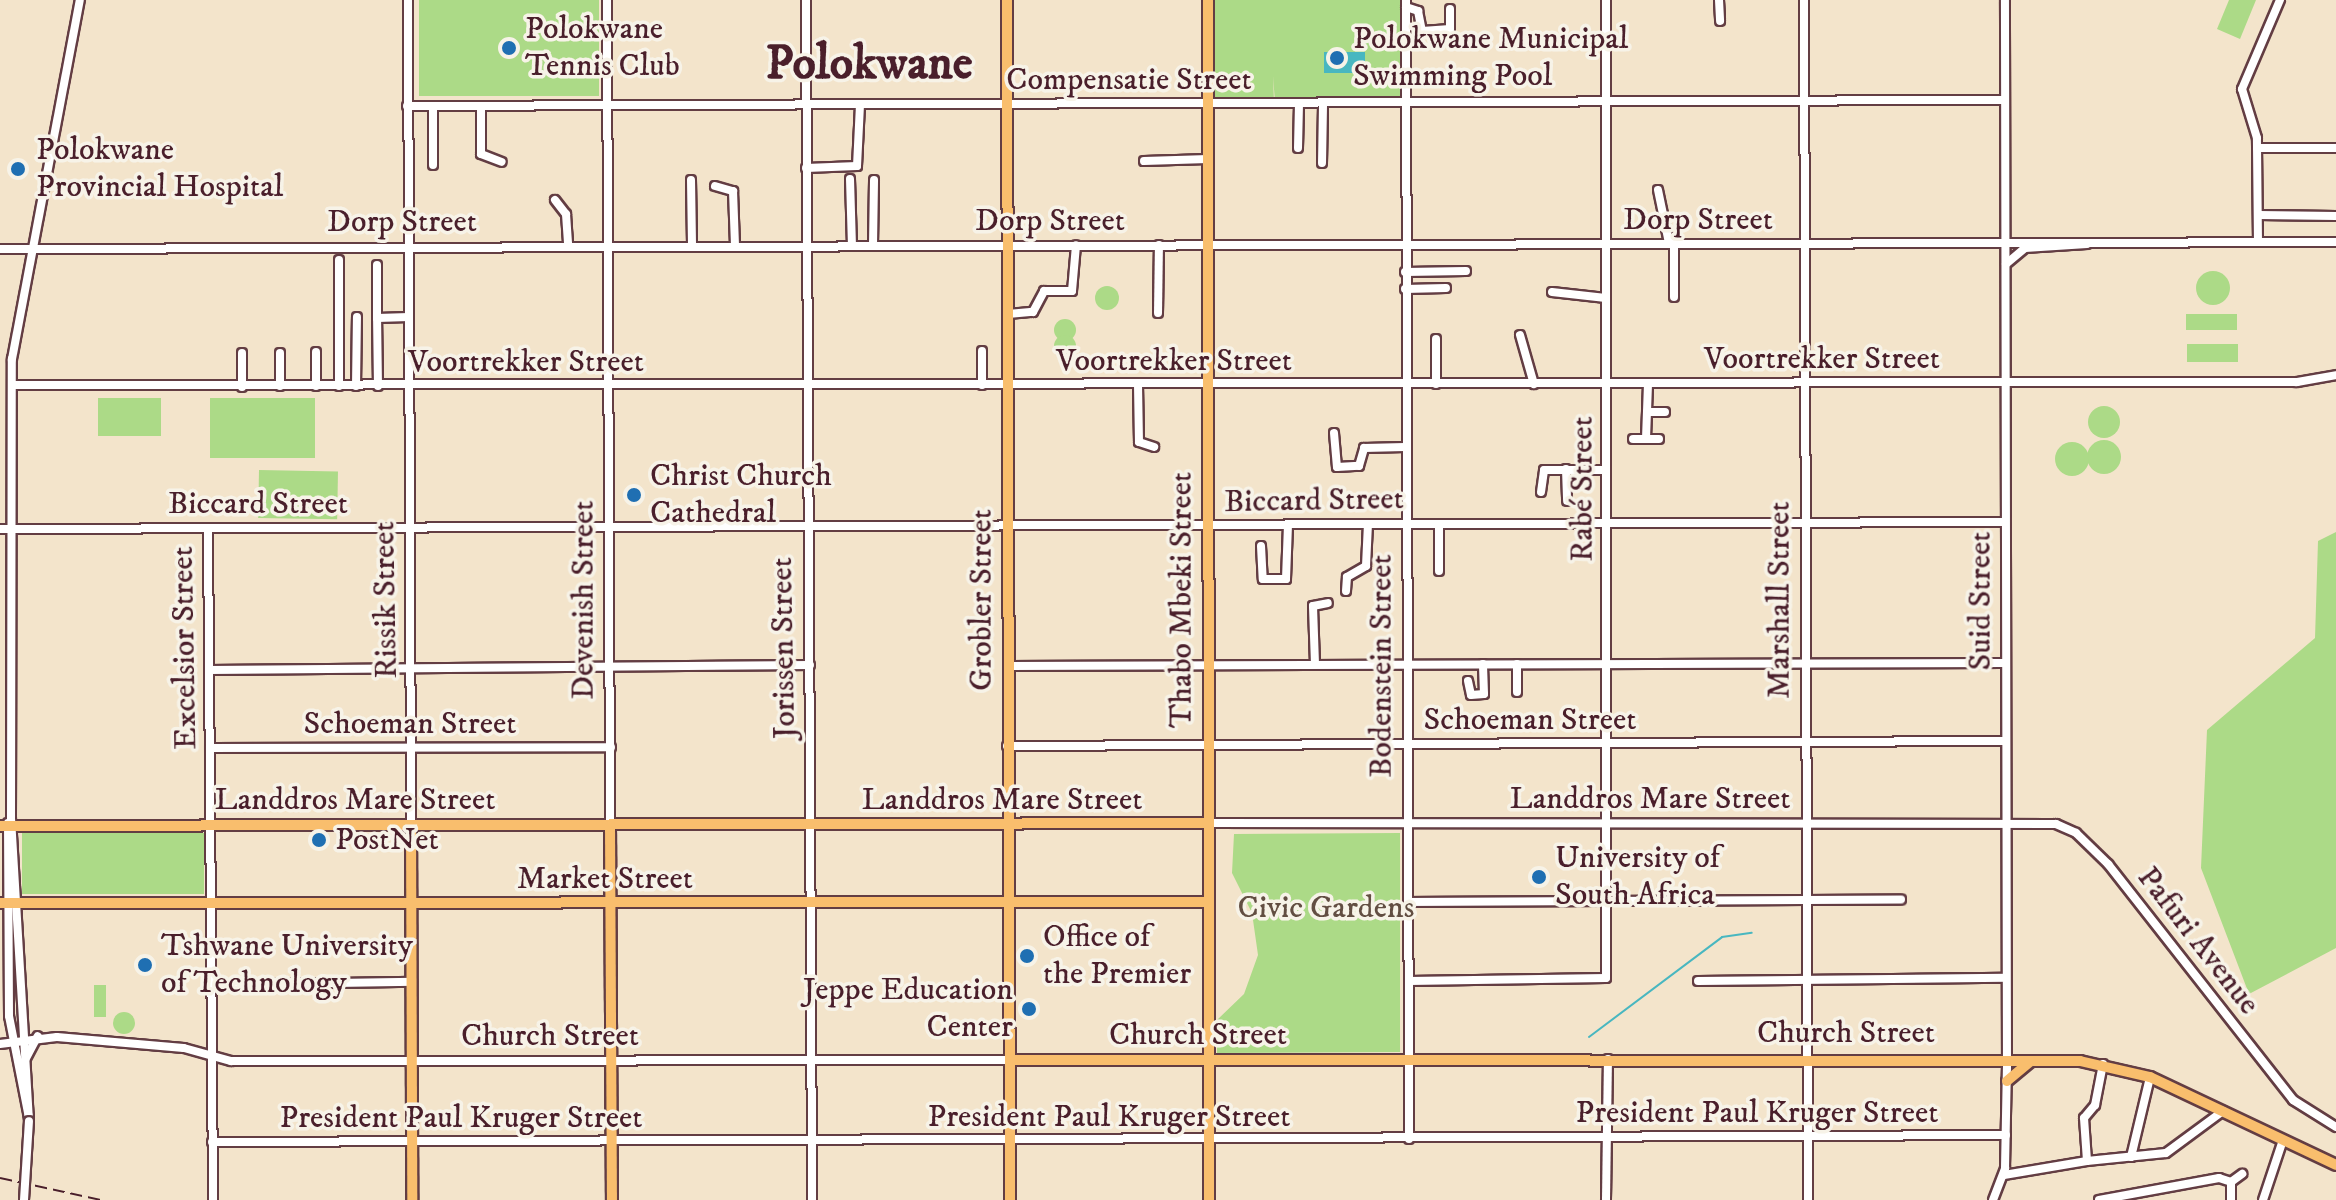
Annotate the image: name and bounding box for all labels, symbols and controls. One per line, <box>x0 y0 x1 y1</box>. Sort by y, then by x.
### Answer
place label: Polokwane Tennis Club <box>525 11 680 86</box>
place label: Polokwane Municipal Swimming Pool <box>1353 21 1628 96</box>
district label: Polokwane <box>765 36 973 94</box>
marker: Polokwane Tennis Club <box>500 39 518 57</box>
marker: Polokwane Municipal Swimming Pool <box>1328 49 1346 67</box>
street label: Compensatie Street <box>1006 61 1252 99</box>
place label: Polokwane Provincial Hospital <box>36 132 283 207</box>
marker: Polokwane Provincial Hospital <box>7 158 29 180</box>
street label: Dorp Street <box>1623 201 1773 239</box>
street label: Dorp Street <box>975 202 1125 240</box>
street label: Dorp Street <box>327 203 477 241</box>
street label: Voortrekker Street <box>1704 340 1940 378</box>
street label: Voortrekker Street <box>1056 342 1292 380</box>
street label: Voortrekker Street <box>408 343 644 381</box>
street label: Rabé Street <box>1564 416 1602 562</box>
place label: Christ Church Cathedral <box>650 458 832 533</box>
street label: Thabo Mbeki Street <box>1163 472 1201 728</box>
street label: Biccard Street <box>1224 480 1404 522</box>
street label: Biccard Street <box>168 485 348 523</box>
marker: Christ Church Cathedral <box>625 486 643 504</box>
street label: Devenish Street <box>565 500 603 700</box>
street label: Marshall Street <box>1761 501 1799 699</box>
street label: Grobler Street <box>963 509 1001 691</box>
street label: Rissik Street <box>365 521 407 679</box>
street label: Suid Street <box>1962 532 2000 670</box>
street label: Excelsior Street <box>164 546 206 750</box>
street label: Bodenstein Street <box>1363 554 1401 778</box>
street label: Jorissen Street <box>763 557 805 739</box>
street label: Schoeman Street <box>1424 701 1636 739</box>
street label: Schoeman Street <box>304 705 516 743</box>
street label: Landdros Mare Street <box>1510 780 1790 818</box>
street label: Landdros Mare Street <box>215 781 495 819</box>
street label: Landdros Mare Street <box>862 781 1142 819</box>
place label: PostNet <box>335 821 439 859</box>
marker: PostNet <box>310 831 328 849</box>
place label: University of South Africa <box>1555 840 1720 915</box>
street label: Pafuri Avenue <box>2128 859 2268 1023</box>
street label: Market Street <box>517 860 693 898</box>
marker: University of South Africa <box>1530 868 1548 886</box>
park label: Civic Gardens <box>1238 889 1414 927</box>
place label: Office of the Premier <box>1043 919 1191 994</box>
place label: Tshwane University of Technology <box>161 928 413 1003</box>
marker: Office of the Premier <box>1018 947 1036 965</box>
marker: Tshwane University of Technology <box>136 956 154 974</box>
place label: Jeppe Education Center <box>803 972 1013 1047</box>
marker: Jeppe Education Center <box>1020 1000 1038 1018</box>
street label: Church Street <box>1757 1014 1935 1052</box>
street label: Church Street <box>1109 1016 1287 1054</box>
street label: Church Street <box>461 1017 639 1055</box>
street label: President Paul Kruger Street <box>1576 1094 1938 1132</box>
street label: President Paul Kruger Street <box>928 1098 1290 1136</box>
street label: President Paul Kruger Street <box>280 1099 642 1137</box>

